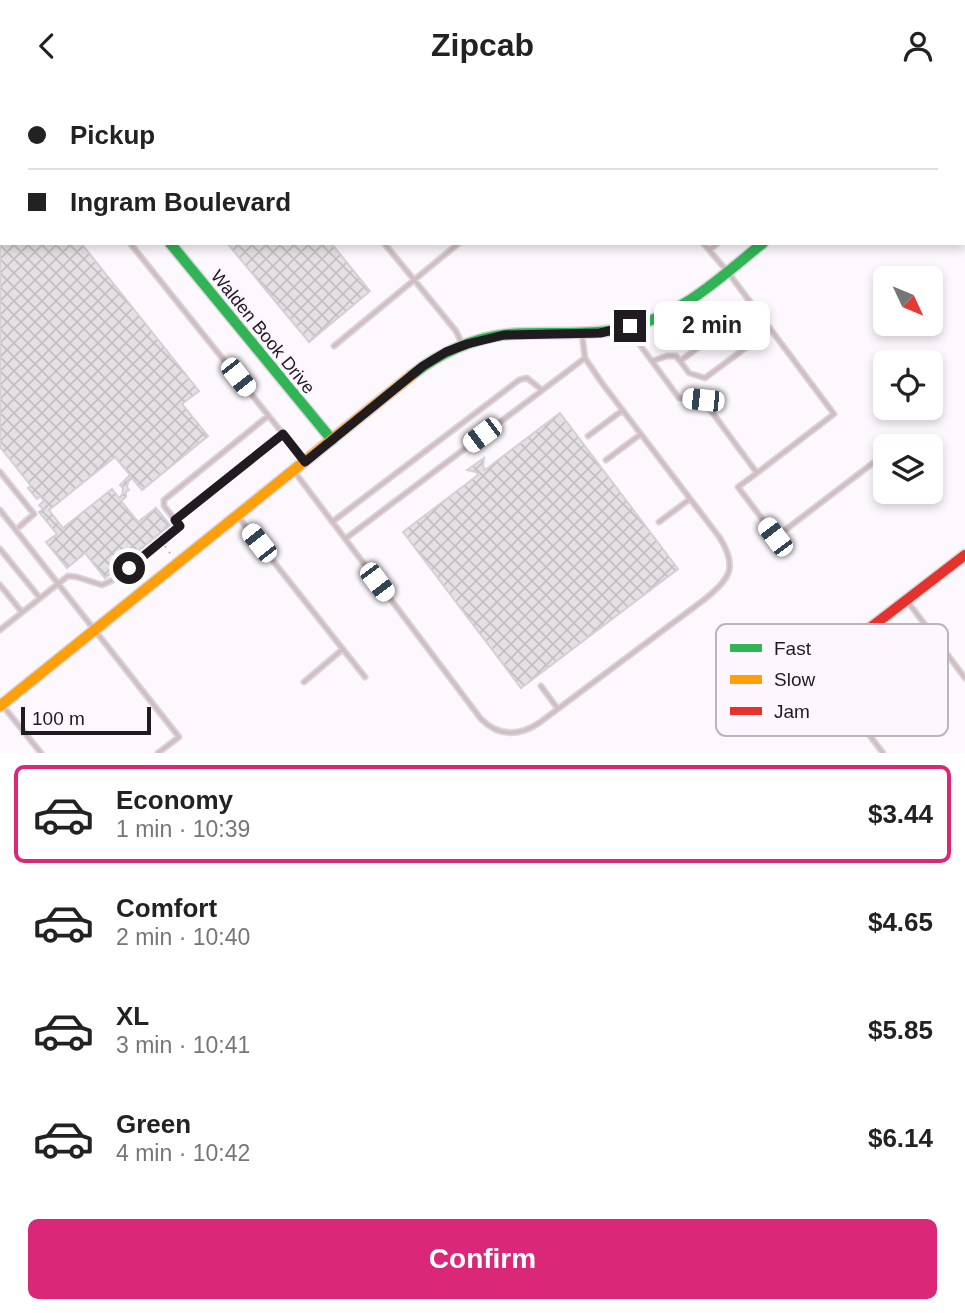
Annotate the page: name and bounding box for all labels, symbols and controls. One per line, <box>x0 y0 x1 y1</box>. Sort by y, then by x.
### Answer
icon: back <box>28 27 66 65</box>
text: Zipcab <box>431 27 534 63</box>
icon: person <box>899 27 937 65</box>
text: Pickup <box>70 120 155 150</box>
text: Ingram Boulevard <box>70 187 291 217</box>
street label: Walden Book Drive <box>207 266 319 398</box>
north arrow <box>873 266 943 336</box>
map controls <box>873 266 943 504</box>
callout: 2 min <box>654 301 770 351</box>
route end <box>614 310 646 342</box>
text: 2 min <box>682 312 742 338</box>
button: locate <box>873 350 943 420</box>
car <box>217 354 260 400</box>
car <box>682 387 725 413</box>
car <box>459 414 506 456</box>
button: layers <box>873 434 943 504</box>
car <box>754 514 797 560</box>
car <box>238 520 281 566</box>
route start <box>113 552 145 584</box>
car <box>356 559 399 605</box>
legend <box>716 624 948 736</box>
text: Fast <box>774 638 812 659</box>
text: Slow <box>774 669 815 690</box>
text: Jam <box>774 701 810 722</box>
scale bar <box>21 704 150 736</box>
text: 100 m <box>32 708 85 729</box>
icon: car <box>32 783 95 846</box>
text: Economy <box>116 785 233 815</box>
text: $3.44 <box>868 799 933 829</box>
text: 1 min · 10:39 <box>116 816 250 842</box>
icon: car <box>32 891 95 954</box>
text: Comfort <box>116 893 217 923</box>
text: $4.65 <box>868 907 933 937</box>
text: 2 min · 10:40 <box>116 924 250 950</box>
icon: car <box>32 999 95 1062</box>
text: XL <box>116 1001 149 1031</box>
text: $5.85 <box>868 1015 933 1045</box>
text: 3 min · 10:41 <box>116 1032 250 1058</box>
icon: car <box>32 1107 95 1170</box>
text: Green <box>116 1109 191 1139</box>
text: $6.14 <box>868 1123 933 1153</box>
text: 4 min · 10:42 <box>116 1140 250 1166</box>
button: Confirm <box>28 1219 937 1299</box>

